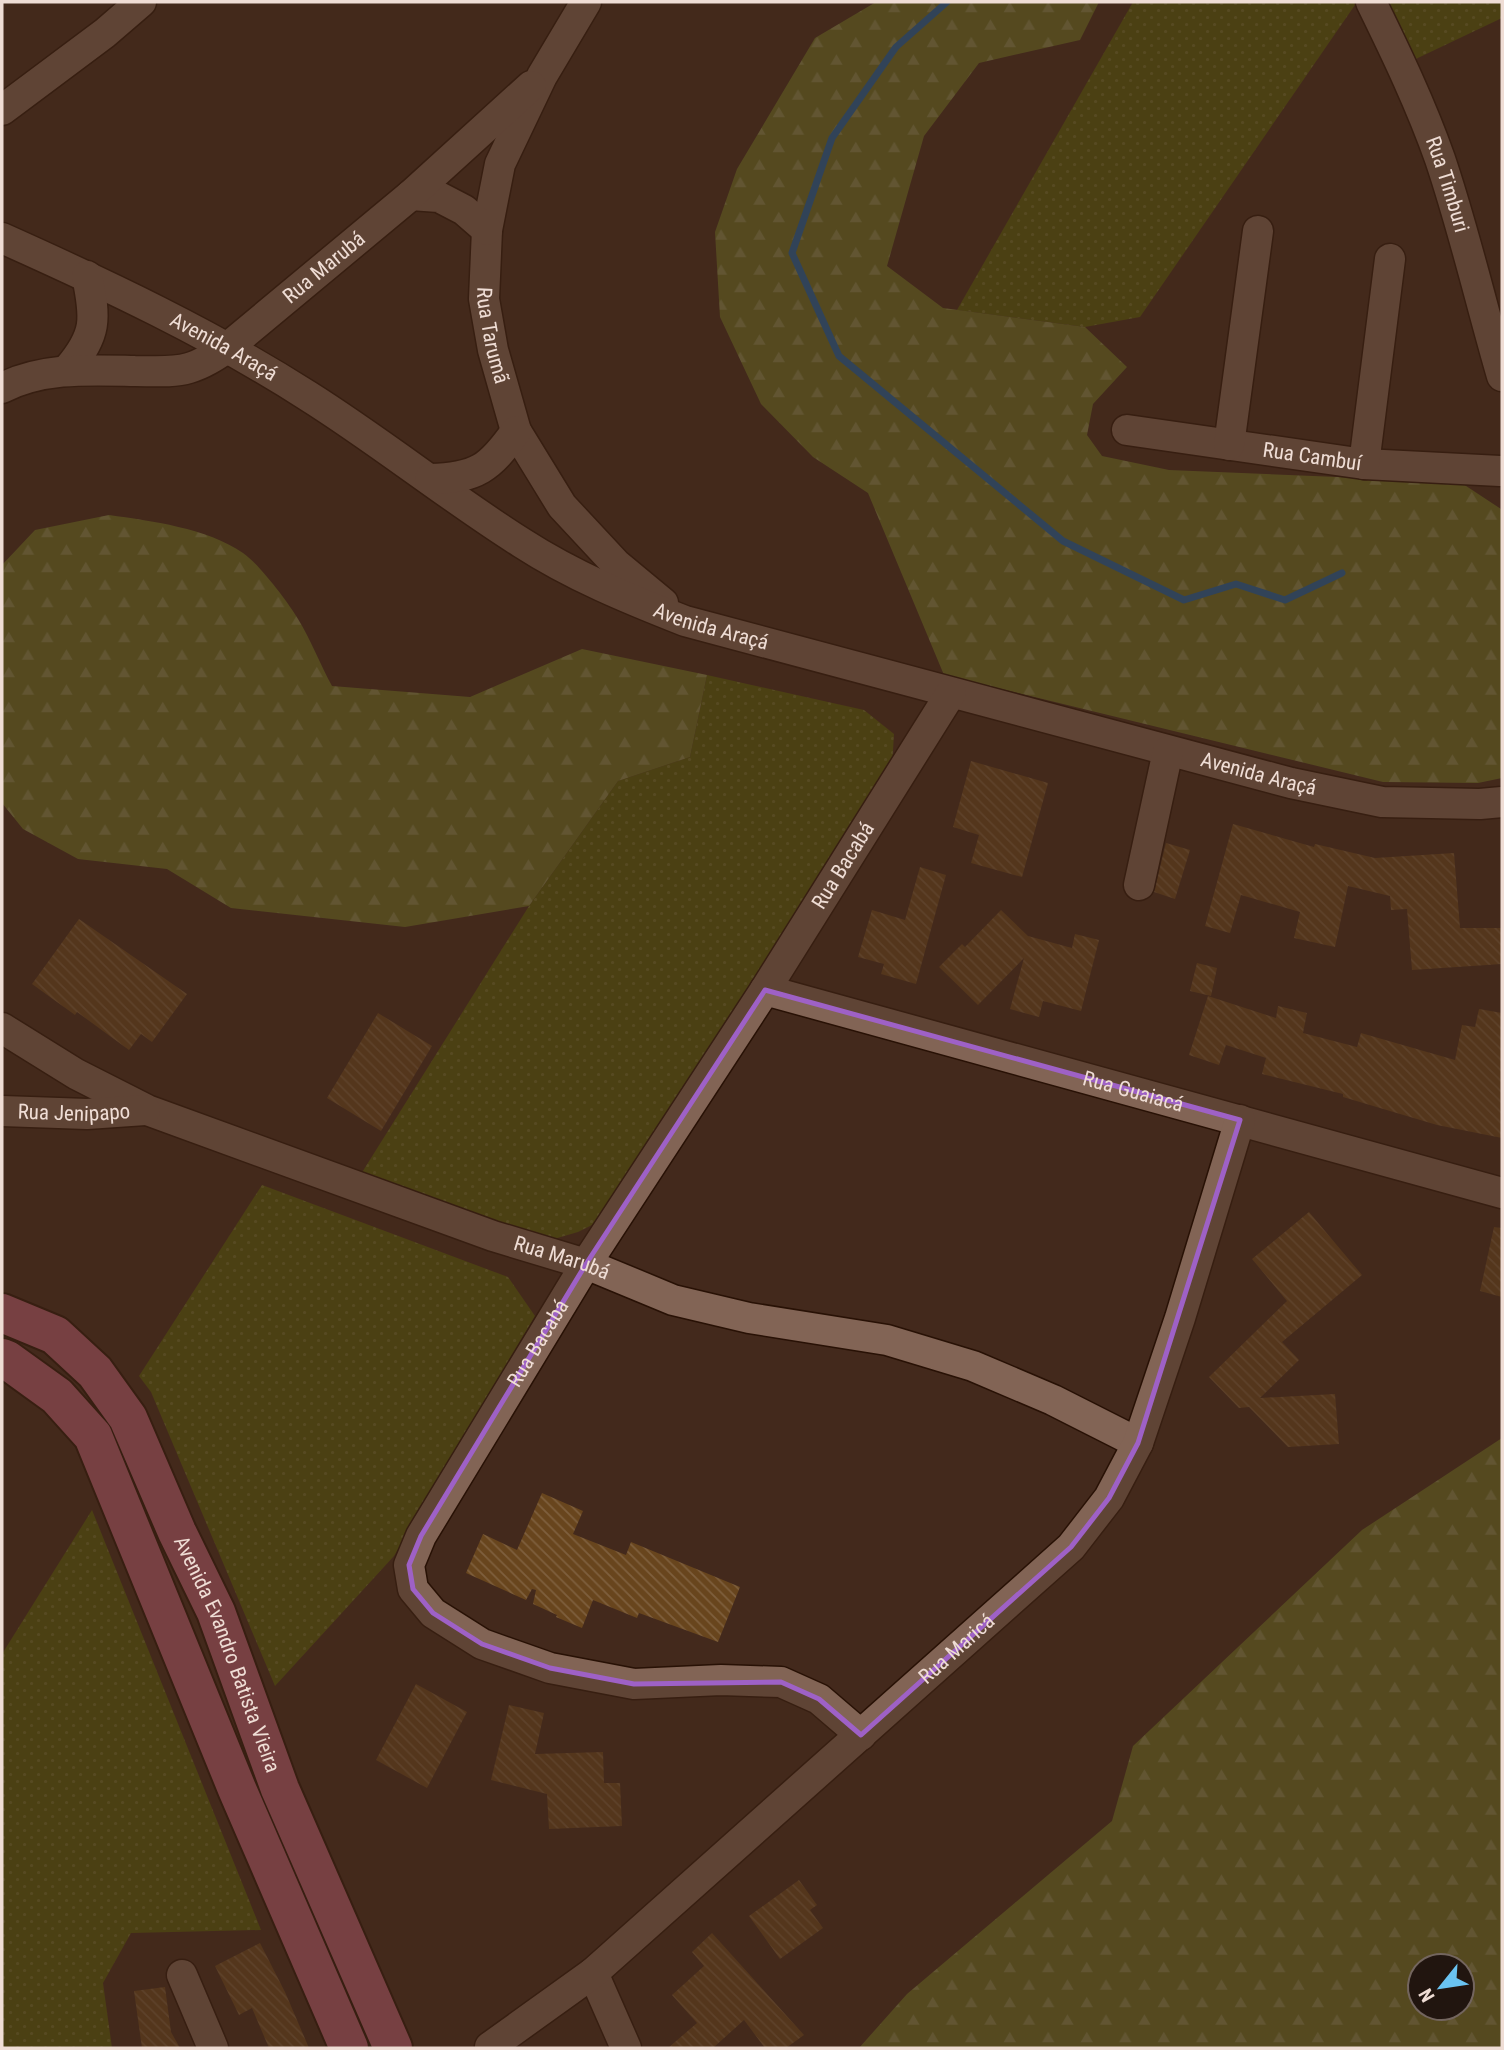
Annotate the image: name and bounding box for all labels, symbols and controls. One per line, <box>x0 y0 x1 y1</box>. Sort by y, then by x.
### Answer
street label: Rua Timburi <box>1421 133 1474 235</box>
street label: Rua Marubá <box>278 227 370 308</box>
street label: Rua Tarumã <box>472 287 514 386</box>
street label: Avenida Araçá <box>166 308 282 386</box>
street label: Rua Cambuí <box>1261 438 1364 476</box>
street label: Avenida Araçá <box>650 598 771 655</box>
street label: Avenida Araçá <box>1198 747 1319 800</box>
street label: Rua Bacabá <box>807 818 879 913</box>
street label: Rua Guaiacá <box>1080 1066 1186 1117</box>
street label: Rua Jenipapo <box>17 1099 131 1126</box>
street label: Rua Marubá <box>511 1231 613 1284</box>
street label: Rua Bacabá <box>502 1295 574 1391</box>
street label: Avenida Evandro Batista Vieira <box>169 1532 285 1776</box>
street label: Rua Maricá <box>914 1609 999 1689</box>
north arrow <box>1406 1952 1476 2022</box>
text: N <box>1414 1984 1440 2006</box>

